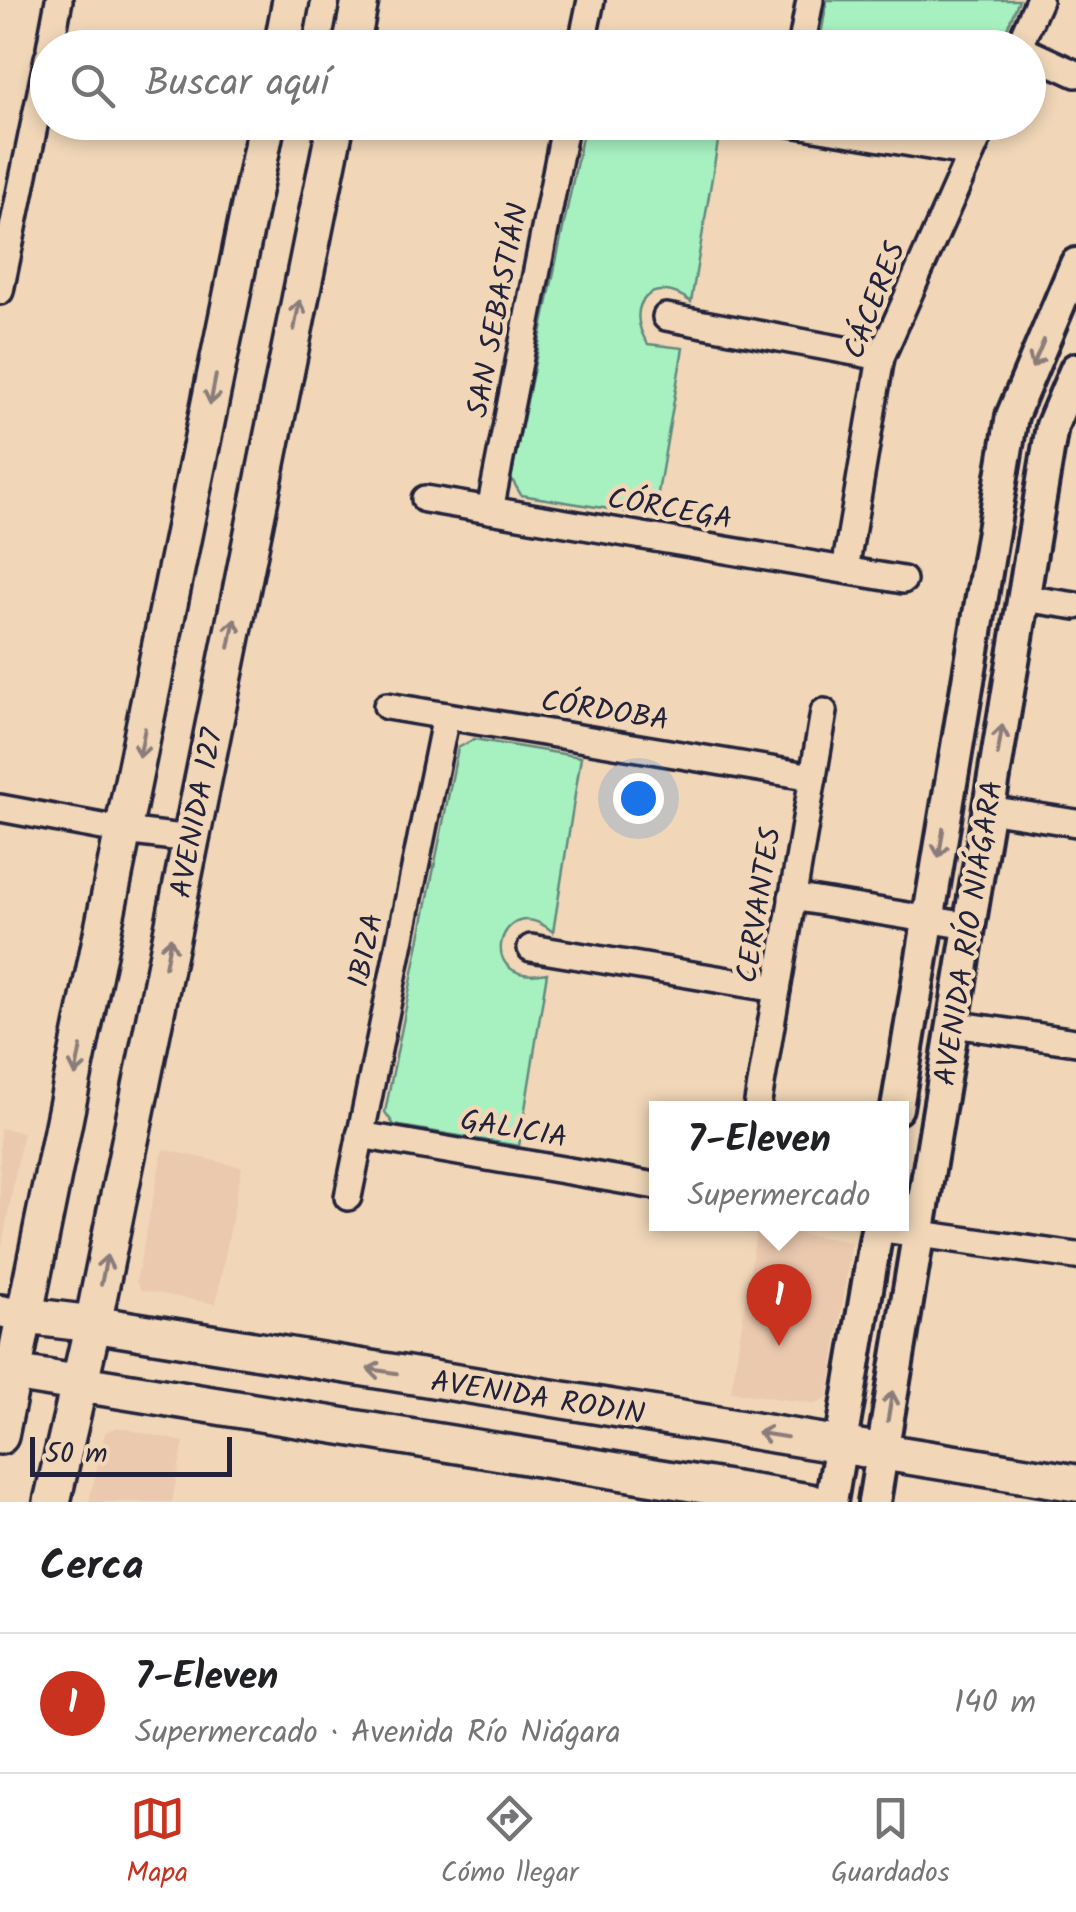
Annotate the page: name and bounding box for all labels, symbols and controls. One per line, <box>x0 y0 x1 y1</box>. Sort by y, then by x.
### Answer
search box <box>30 30 1046 140</box>
text: Buscar aquí <box>145 55 329 115</box>
icon: search <box>65 58 120 113</box>
street label: SAN SEBASTIÁN <box>455 199 543 422</box>
street label: CÁCERES <box>831 235 920 367</box>
one-way arrow <box>288 299 307 331</box>
one-way arrow <box>1028 338 1046 369</box>
one-way arrow <box>202 373 221 405</box>
street label: CÓRCEGA <box>603 475 736 545</box>
one-way arrow <box>224 618 243 650</box>
street label: CÓRDOBA <box>537 678 672 746</box>
street label: AVENIDA 127 <box>158 723 238 902</box>
one-way arrow <box>991 724 1010 757</box>
one-way arrow <box>131 726 150 758</box>
your location <box>613 773 664 824</box>
street label: AVENIDA RÍO NIÁGARA <box>922 777 1018 1089</box>
street label: CERVANTES <box>724 824 796 987</box>
one-way arrow <box>931 826 950 859</box>
street label: IBIZA <box>336 909 398 992</box>
one-way arrow <box>159 936 178 969</box>
one-way arrow <box>67 1044 86 1076</box>
street label: GALICIA <box>456 1097 571 1163</box>
popup <box>649 1101 909 1231</box>
text: 7-Eleven <box>688 1111 831 1171</box>
text: Supermercado <box>688 1171 870 1222</box>
one-way arrow <box>96 1255 115 1287</box>
pin: 1 <box>746 1264 812 1346</box>
street label: AVENIDA RODIN <box>427 1358 648 1440</box>
one-way arrow <box>367 1362 399 1380</box>
one-way arrow <box>881 1390 899 1423</box>
one-way arrow <box>757 1425 789 1444</box>
scale bar <box>30 1432 232 1476</box>
text: 50 m <box>45 1432 108 1477</box>
text: Cerca <box>40 1534 144 1601</box>
text: 7-Eleven <box>135 1648 278 1708</box>
text: 1 <box>68 1678 77 1729</box>
text: 140 m <box>954 1678 1036 1729</box>
text: Supermercado · Avenida Río Niágara <box>135 1708 621 1759</box>
tab: Mapa <box>126 1791 188 1896</box>
tab: Cómo llegar <box>441 1791 578 1896</box>
tab: Guardados <box>831 1791 950 1896</box>

